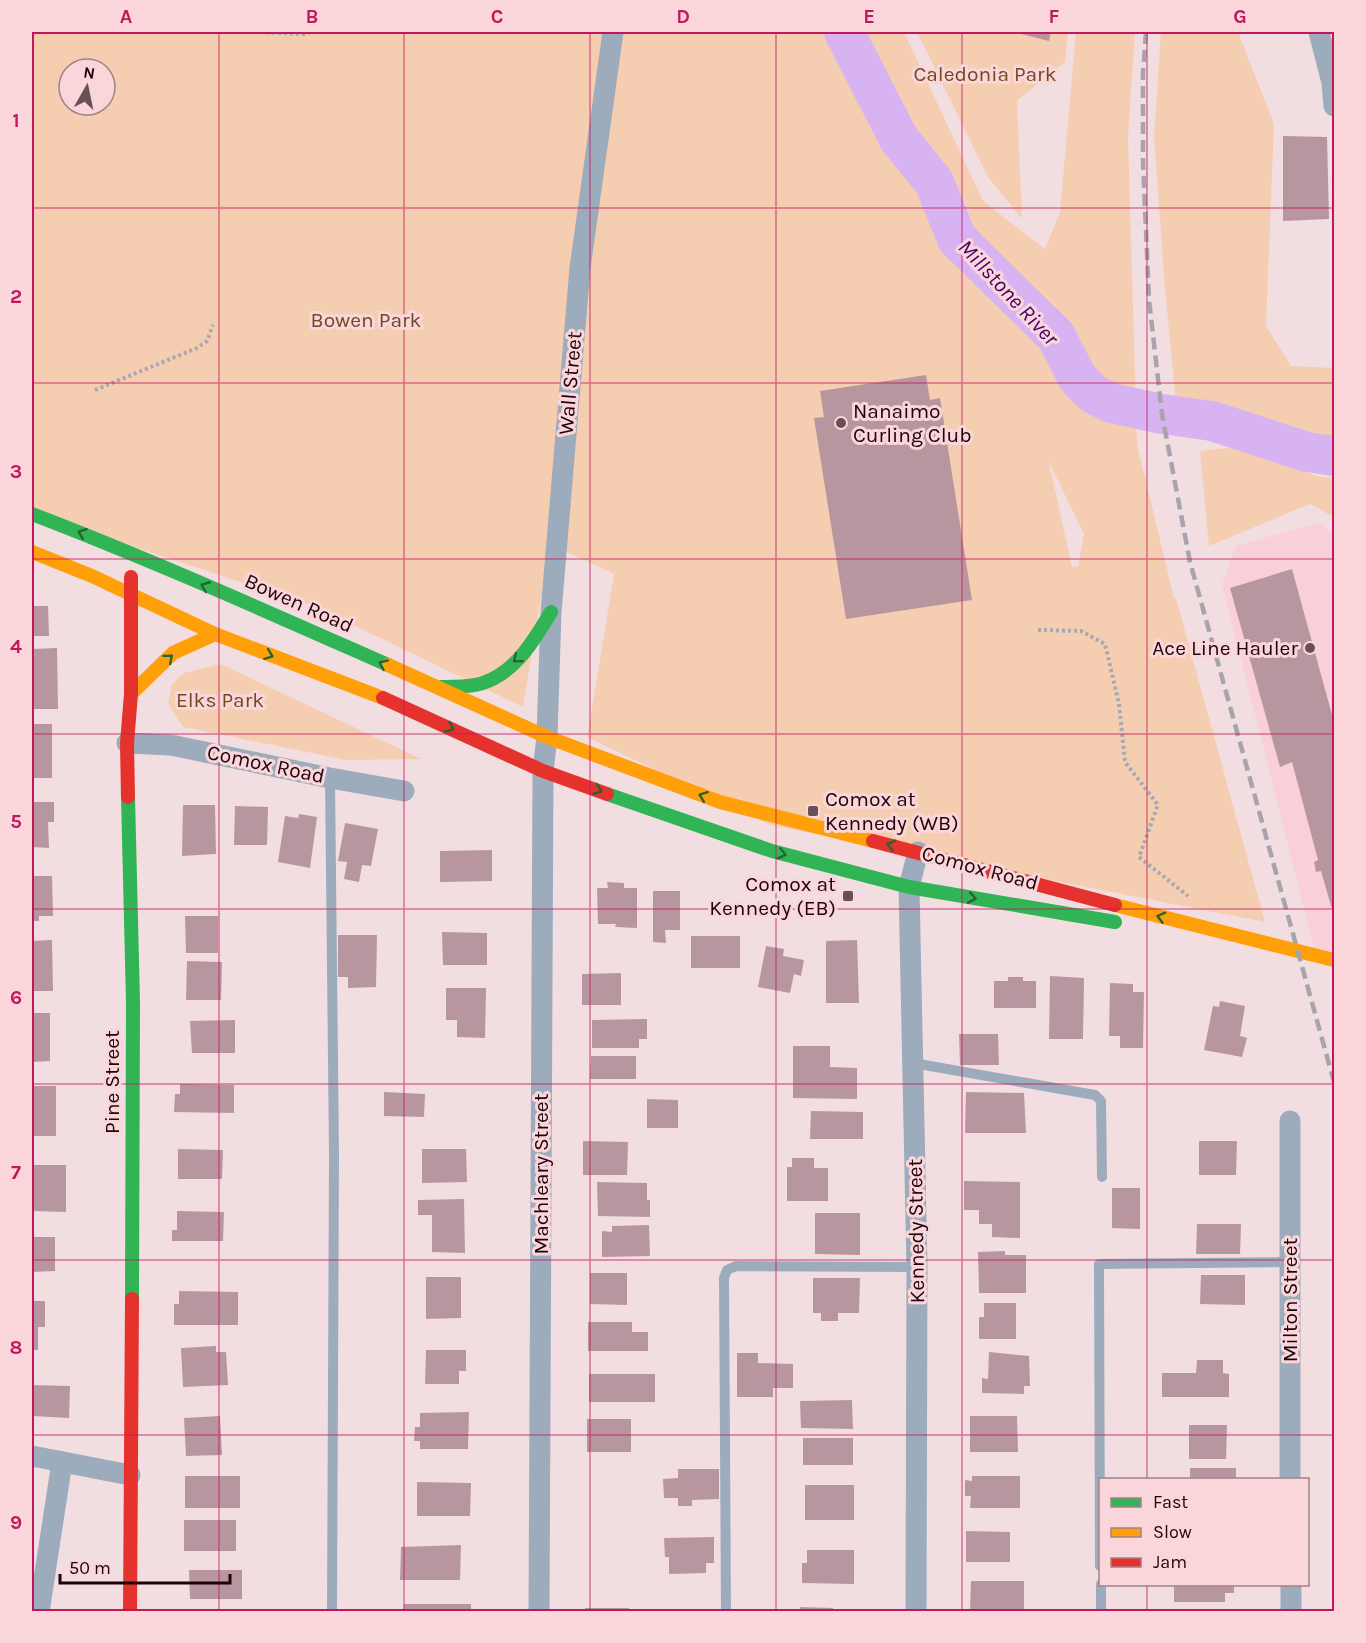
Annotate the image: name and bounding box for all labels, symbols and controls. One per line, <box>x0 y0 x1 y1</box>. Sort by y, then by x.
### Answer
text: A <box>120 5 133 28</box>
text: B <box>306 5 318 28</box>
text: C <box>491 5 503 28</box>
text: D <box>676 5 690 28</box>
text: E <box>863 5 875 28</box>
text: F <box>1049 5 1060 28</box>
text: G <box>1233 5 1247 28</box>
north arrow <box>57 57 117 117</box>
text: N <box>82 62 96 83</box>
park label: Caledonia Park <box>913 62 1057 86</box>
text: 1 <box>12 109 20 132</box>
water label: Millstone River <box>953 234 1065 352</box>
text: 2 <box>10 285 22 308</box>
park label: Bowen Park <box>311 308 422 332</box>
street label: Wall Street <box>554 330 586 436</box>
place label: Nanaimo Curling Club <box>853 399 972 447</box>
marker: Nanaimo Curling Club <box>834 416 848 430</box>
text: 3 <box>10 460 22 483</box>
one-way arrow <box>77 528 88 540</box>
street label: Bowen Road <box>241 568 357 638</box>
one-way arrow <box>200 581 211 593</box>
text: 4 <box>10 635 22 658</box>
place label: Ace Line Hauler <box>1152 636 1298 660</box>
marker: Ace Line Hauler <box>1303 641 1317 655</box>
one-way arrow <box>263 648 274 660</box>
one-way arrow <box>513 652 524 663</box>
one-way arrow <box>162 654 172 665</box>
one-way arrow <box>379 659 390 671</box>
park label: Elks Park <box>176 688 264 712</box>
one-way arrow <box>443 721 454 733</box>
street label: Comox Road <box>205 740 327 788</box>
one-way arrow <box>592 783 603 796</box>
place label: Comox at Kennedy (WB) <box>825 787 959 835</box>
one-way arrow <box>698 791 709 803</box>
marker: Comox at Kennedy (WB) <box>806 804 820 818</box>
text: 5 <box>10 810 22 833</box>
one-way arrow <box>886 840 896 853</box>
street label: Comox Road <box>919 841 1041 895</box>
one-way arrow <box>776 847 787 859</box>
place label: Comox at Kennedy (EB) <box>709 872 836 920</box>
marker: Comox at Kennedy (EB) <box>841 889 855 903</box>
one-way arrow <box>966 891 976 904</box>
one-way arrow <box>1156 911 1166 924</box>
text: 6 <box>10 986 22 1009</box>
street label: Pine Street <box>100 1030 124 1134</box>
street label: Machleary Street <box>529 1093 553 1255</box>
street label: Kennedy Street <box>903 1158 929 1303</box>
text: 7 <box>11 1161 21 1184</box>
street label: Milton Street <box>1278 1238 1302 1362</box>
text: 8 <box>10 1336 22 1359</box>
legend <box>1099 1478 1309 1586</box>
text: Fast <box>1153 1491 1188 1513</box>
text: 9 <box>10 1511 22 1534</box>
text: Slow <box>1153 1521 1192 1543</box>
scale bar <box>60 1547 230 1585</box>
text: Jam <box>1153 1551 1187 1573</box>
text: 50 m <box>69 1557 111 1579</box>

